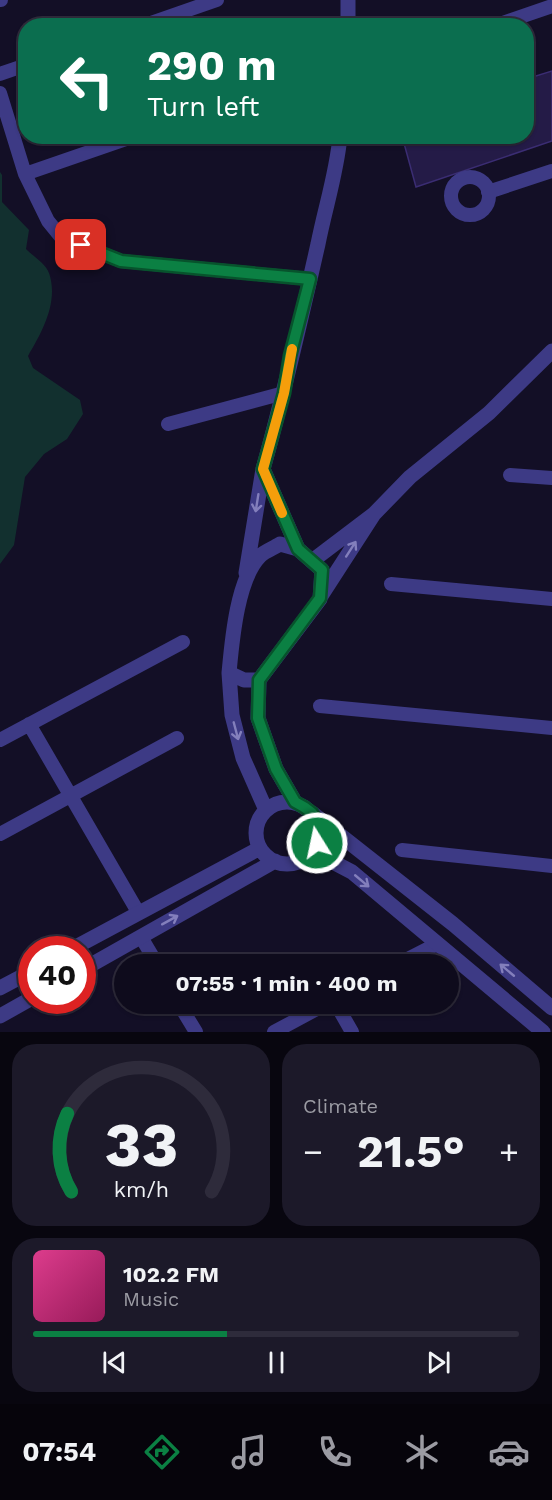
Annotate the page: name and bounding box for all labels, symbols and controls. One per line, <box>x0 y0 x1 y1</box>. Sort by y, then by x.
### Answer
text: 290 m <box>147 41 277 90</box>
icon: left <box>48 42 126 120</box>
text: Turn left <box>147 91 259 123</box>
pin <box>55 219 106 270</box>
icon: arrive <box>64 228 97 261</box>
one-way arrow <box>251 493 262 513</box>
one-way arrow <box>346 541 358 558</box>
one-way arrow <box>231 721 243 740</box>
position arrow <box>285 811 349 875</box>
one-way arrow <box>354 874 369 888</box>
one-way arrow <box>161 914 178 926</box>
speed limit sign: 40 <box>18 936 96 1014</box>
one-way arrow <box>500 963 515 977</box>
text: 07:55 · 1 min · 400 m <box>176 971 397 996</box>
text: Climate <box>303 1094 378 1118</box>
text: 33 <box>104 1108 178 1181</box>
text: 21.5° <box>357 1125 465 1178</box>
text: − <box>303 1132 323 1171</box>
text: + <box>499 1132 519 1171</box>
text: km/h <box>113 1177 169 1202</box>
text: 102.2 FM <box>123 1262 219 1287</box>
text: Music <box>123 1287 179 1311</box>
icon: previous <box>98 1346 131 1379</box>
icon: pause <box>260 1346 293 1379</box>
icon: next <box>422 1346 455 1379</box>
icon: directions <box>141 1431 183 1473</box>
icon: music <box>228 1431 270 1473</box>
icon: phone <box>314 1431 356 1473</box>
icon: climate <box>401 1431 443 1473</box>
icon: car <box>488 1431 530 1473</box>
text: 07:54 <box>22 1436 96 1468</box>

